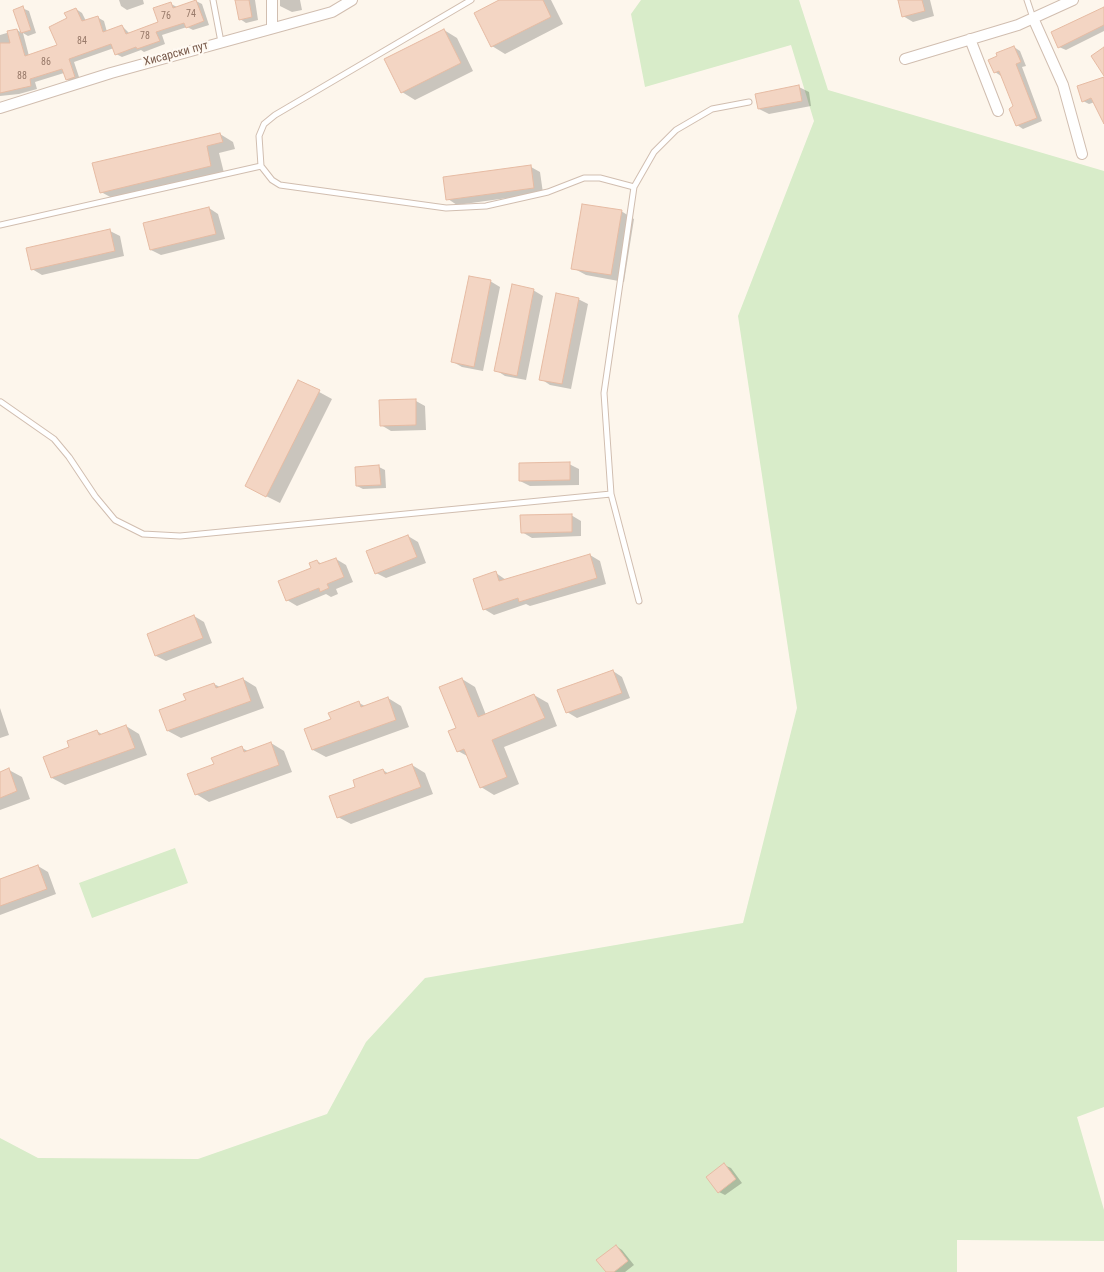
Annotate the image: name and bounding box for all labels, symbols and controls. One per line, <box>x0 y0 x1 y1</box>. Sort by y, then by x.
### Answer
house number: 74 <box>186 8 196 20</box>
house number: 76 <box>161 10 171 22</box>
house number: 78 <box>140 30 150 42</box>
house number: 84 <box>77 35 87 47</box>
street label: Хисарски пут <box>142 38 210 70</box>
house number: 86 <box>41 56 51 68</box>
house number: 88 <box>17 70 27 82</box>

